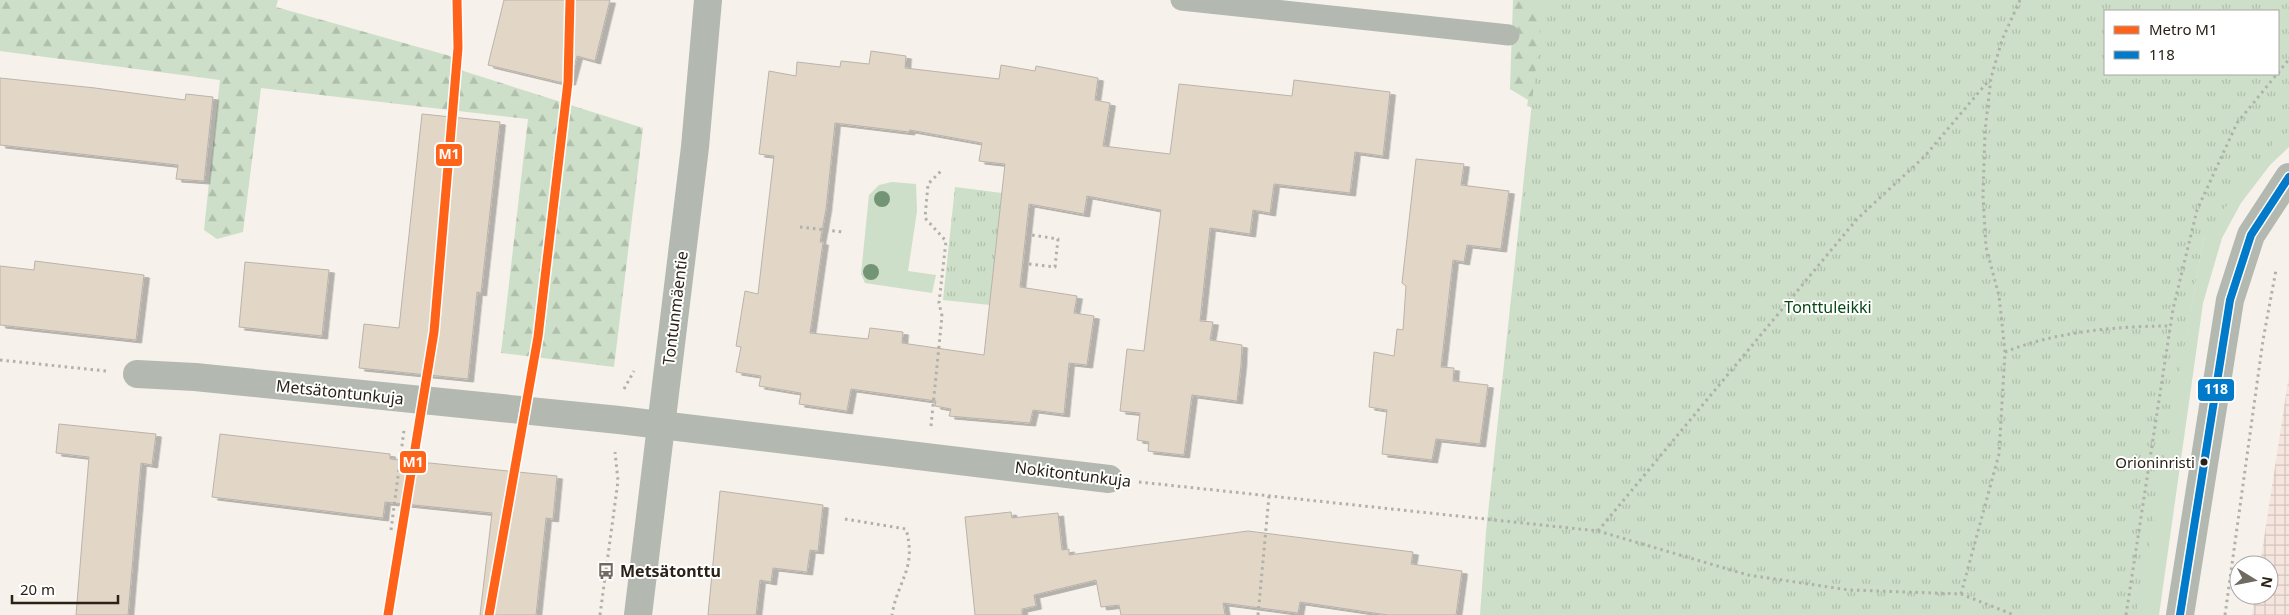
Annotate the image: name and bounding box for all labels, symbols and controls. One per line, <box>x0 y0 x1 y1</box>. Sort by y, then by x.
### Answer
legend <box>2104 10 2279 75</box>
text: Metro M1 <box>2149 19 2218 39</box>
text: 118 <box>2149 44 2175 64</box>
line badge: M1 <box>435 143 463 167</box>
text: M1 <box>438 144 460 163</box>
street label: Tontunmäentie <box>657 250 693 366</box>
park label: Tonttuleikki <box>1784 296 1872 318</box>
street label: Metsätontunkuja <box>275 374 405 410</box>
line badge: 118 <box>2197 378 2235 402</box>
text: 118 <box>2204 379 2228 398</box>
line badge: M1 <box>399 450 427 474</box>
text: M1 <box>402 452 424 471</box>
place label: Orioninristi <box>2115 452 2195 472</box>
street label: Nokitontunkuja <box>1014 456 1132 492</box>
marker: Orioninristi <box>2199 457 2209 467</box>
north arrow <box>2229 555 2279 605</box>
place label: Metsätonttu <box>620 560 721 582</box>
bus stop icon: Metsätonttu <box>596 561 616 581</box>
scale bar <box>12 572 119 604</box>
text: N <box>2257 575 2278 590</box>
text: 20 m <box>20 579 55 599</box>

